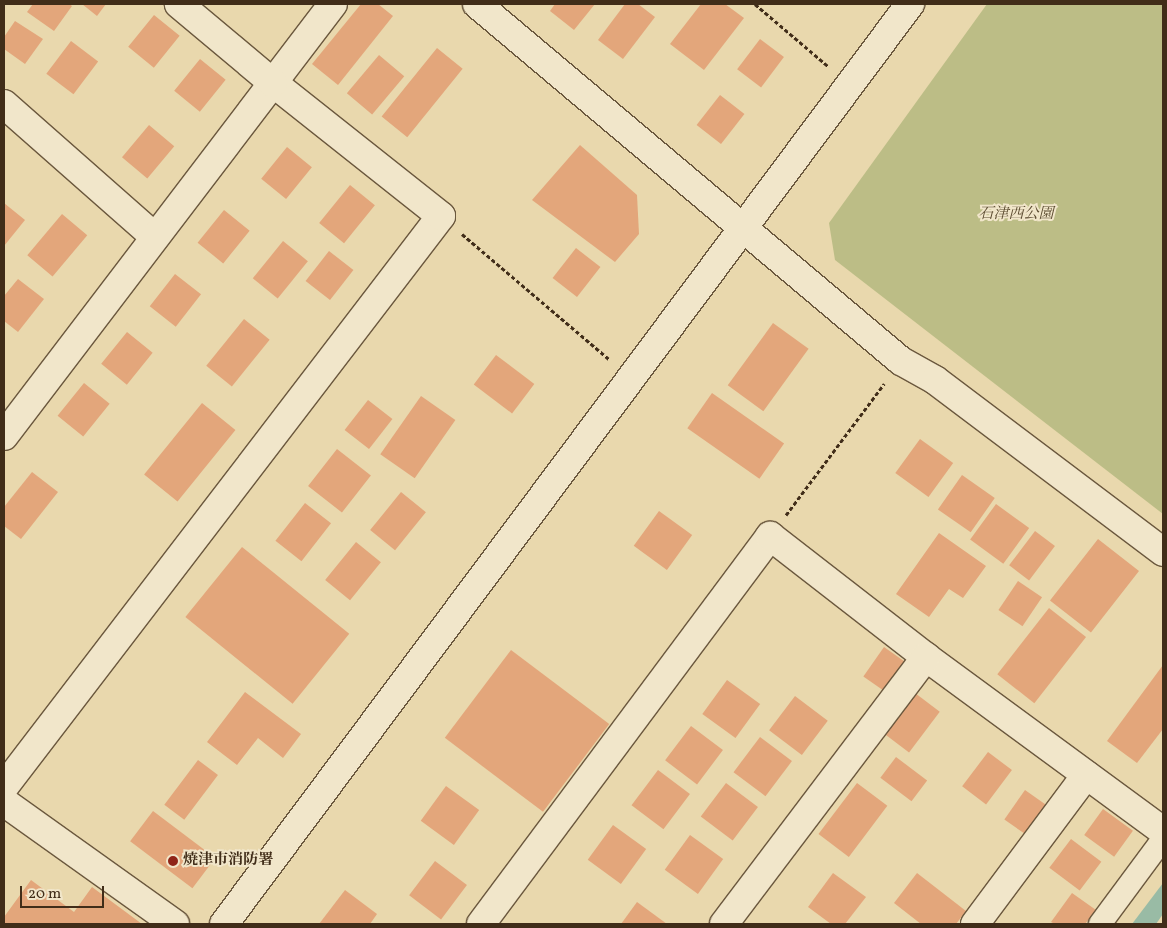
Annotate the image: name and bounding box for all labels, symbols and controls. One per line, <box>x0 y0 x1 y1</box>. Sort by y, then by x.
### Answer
park label: 石津西公園 <box>979 206 1053 224</box>
place label: 焼津市消防署 <box>183 852 273 870</box>
marker: 焼津市消防署 <box>167 855 179 867</box>
scale bar <box>22 876 106 908</box>
text: 20 m <box>28 884 61 905</box>

